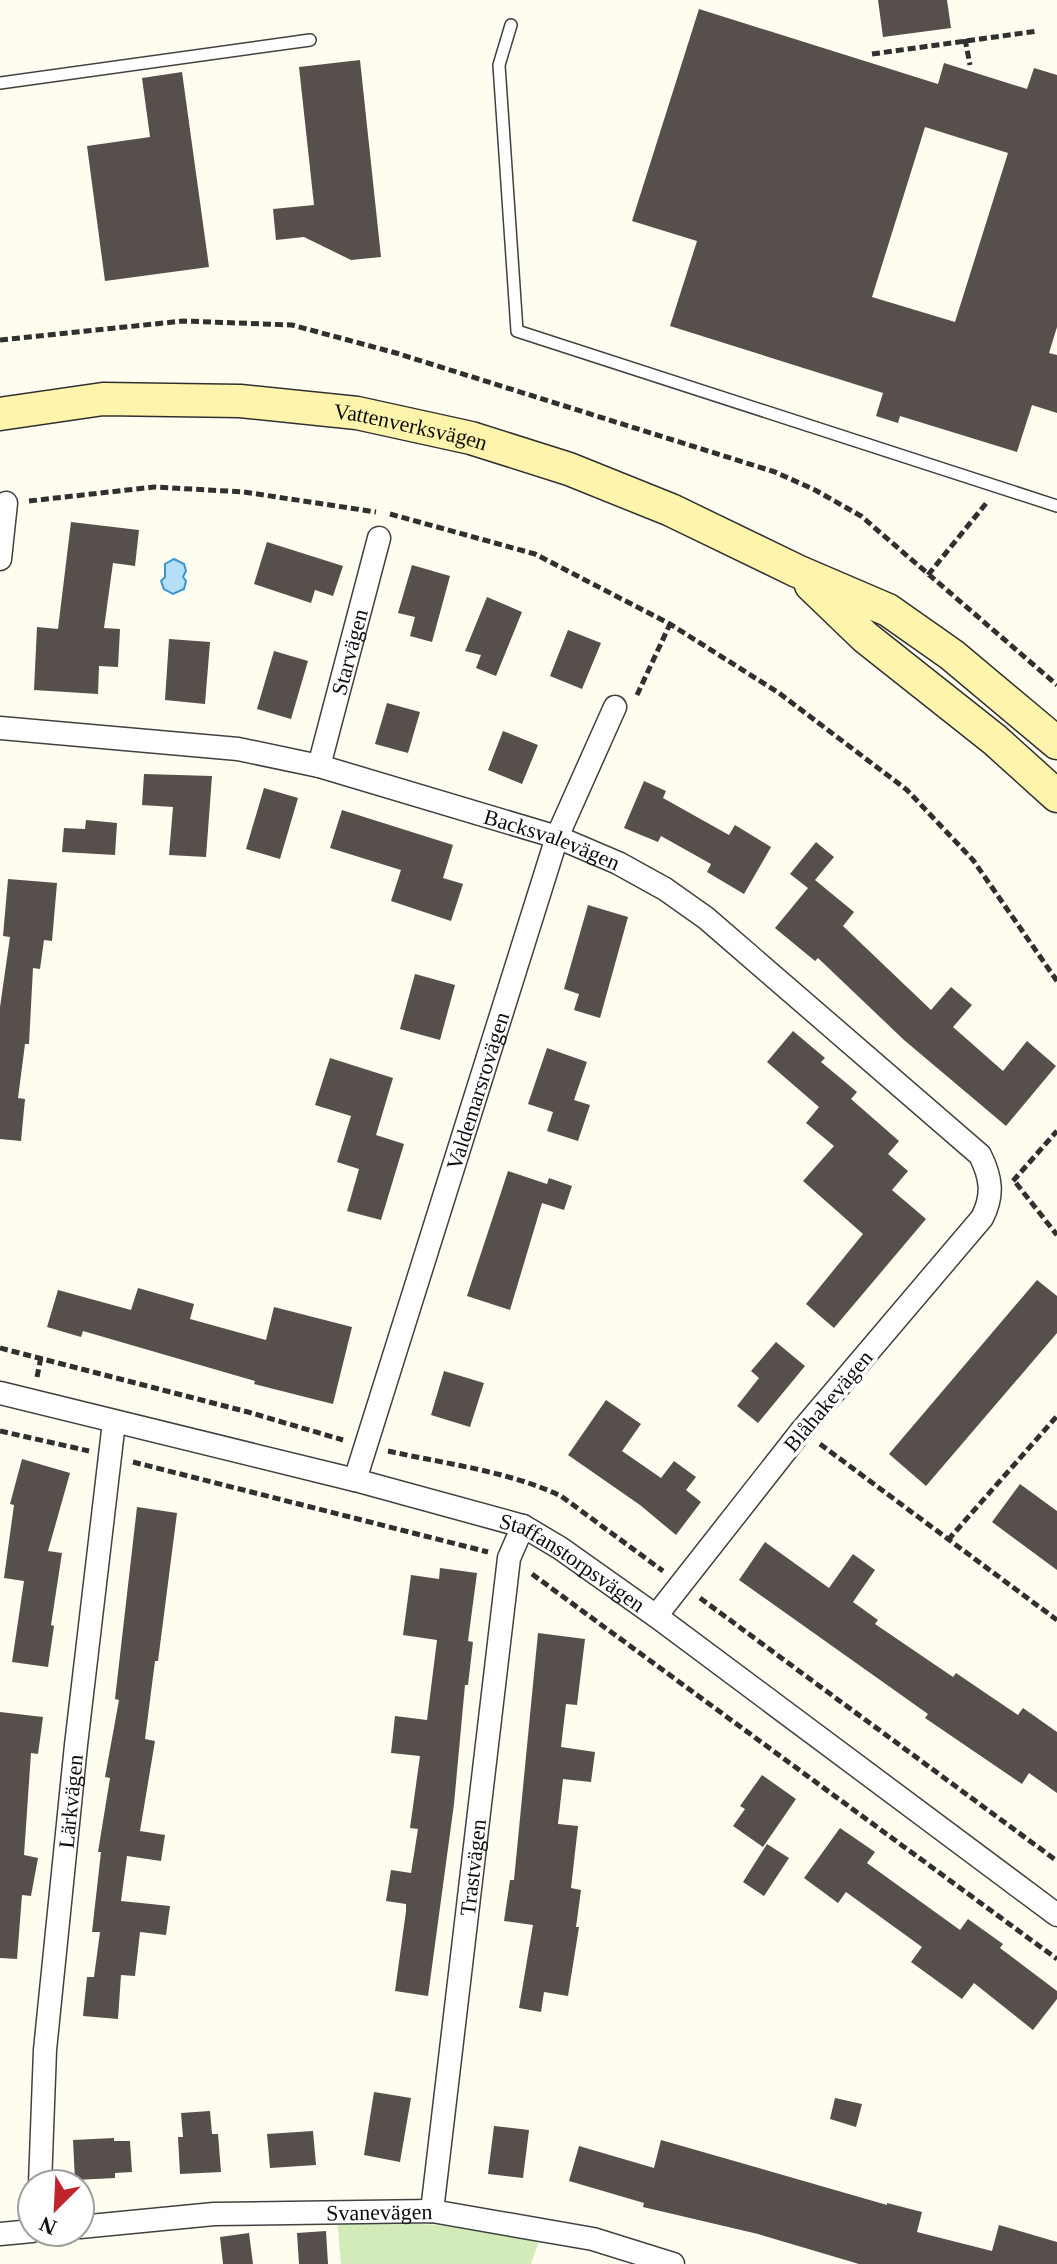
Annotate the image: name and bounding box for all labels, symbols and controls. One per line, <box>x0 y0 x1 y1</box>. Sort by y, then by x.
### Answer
street label: Vattenverksvägen <box>333 398 491 455</box>
street label: Starvägen <box>326 606 372 698</box>
street label: Backsvalevägen <box>481 803 624 875</box>
street label: Valdemarsrovägen <box>441 1009 514 1173</box>
street label: Blåhakevägen <box>778 1345 878 1457</box>
street label: Staffanstorpsvägen <box>497 1508 650 1617</box>
street label: Lärkvägen <box>53 1753 87 1849</box>
street label: Trastvägen <box>454 1818 491 1917</box>
north arrow <box>16 2168 96 2248</box>
street label: Svanevägen <box>326 2198 433 2225</box>
text: N <box>36 2211 60 2240</box>

